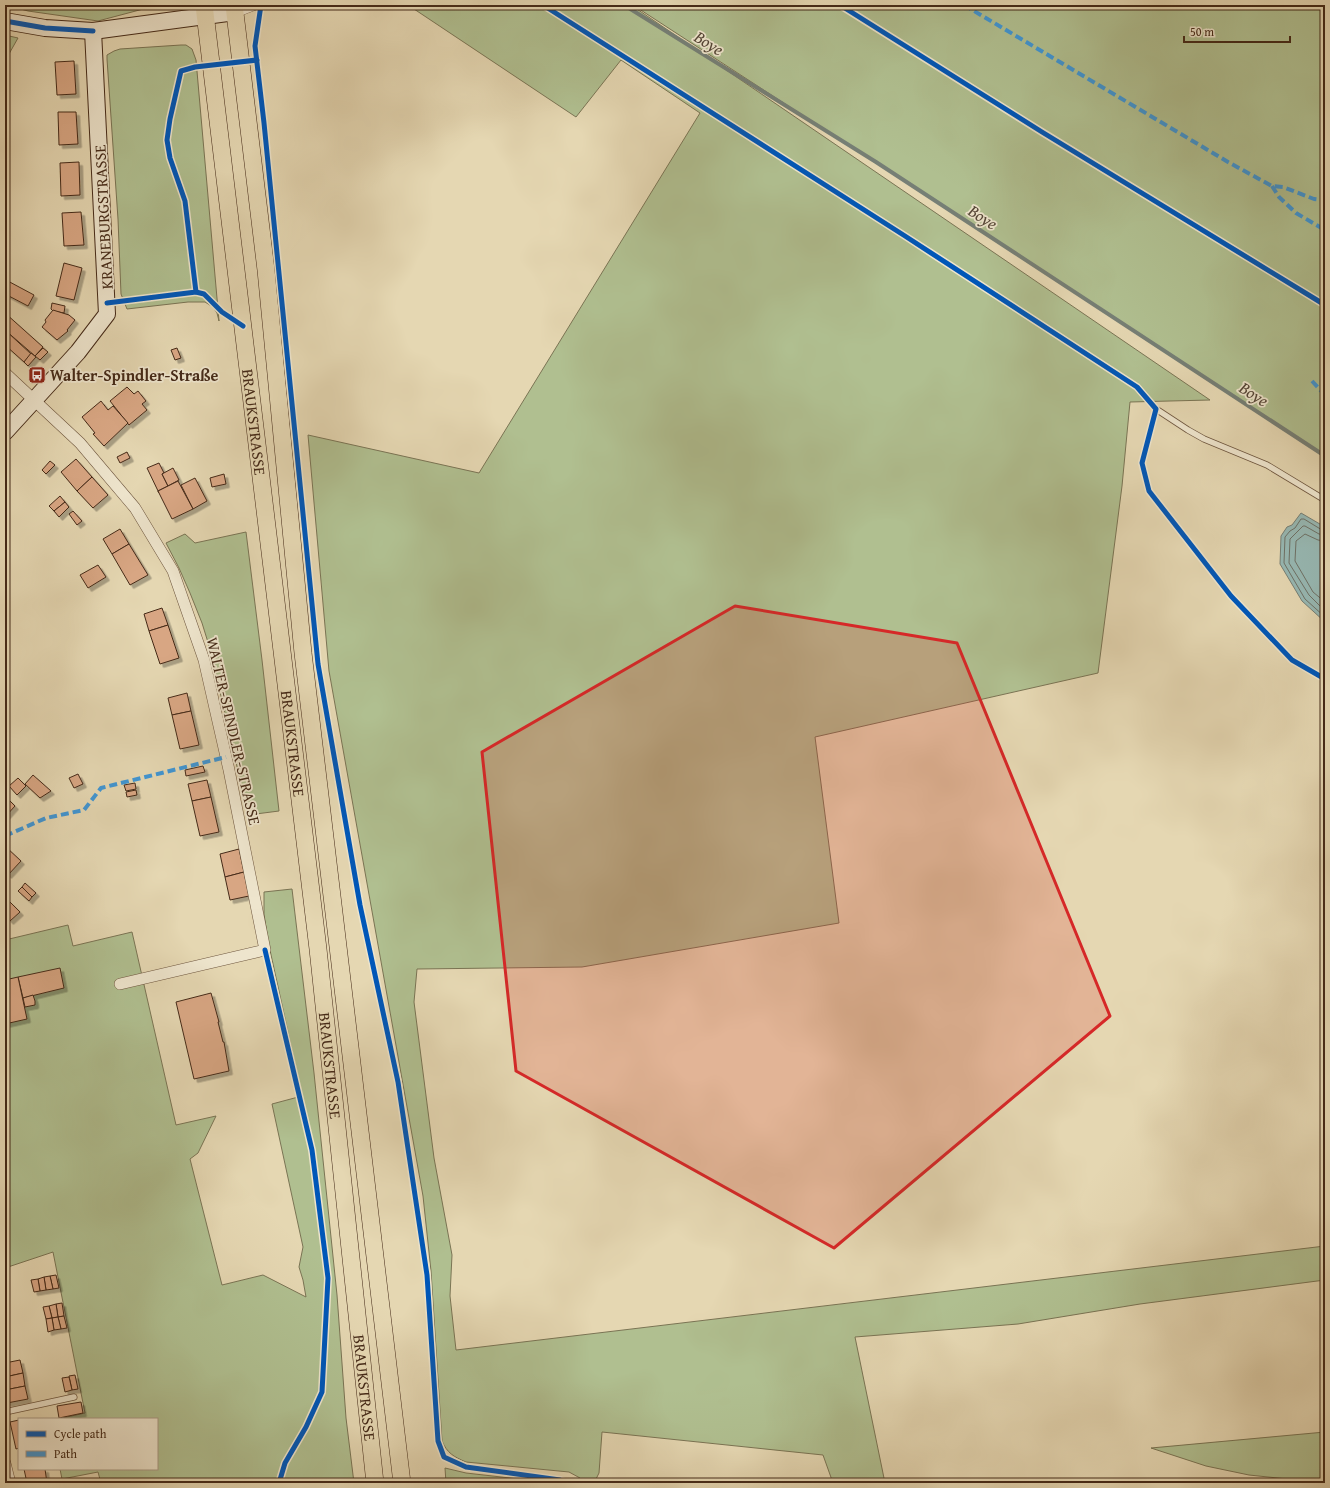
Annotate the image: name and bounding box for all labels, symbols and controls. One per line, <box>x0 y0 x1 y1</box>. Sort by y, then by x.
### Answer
scale bar <box>1184 18 1290 44</box>
water label: Boye <box>689 23 729 61</box>
text: 50 m <box>1190 23 1214 40</box>
street label: KRANEBURGSTRASSE <box>87 144 119 290</box>
water label: Boye <box>963 197 1003 235</box>
place label: Walter-Spindler-Straße <box>50 363 218 387</box>
bus stop icon: Walter-Spindler-Straße <box>27 365 47 385</box>
street label: BRAUKSTRASSE <box>236 368 273 476</box>
water label: Boye <box>1234 374 1274 412</box>
street label: WALTER-SPINDLER-STRASSE <box>201 635 267 827</box>
street label: BRAUKSTRASSE <box>275 689 312 798</box>
street label: BRAUKSTRASSE <box>313 1011 348 1120</box>
street label: BRAUKSTRASSE <box>347 1333 382 1442</box>
legend <box>18 1418 158 1470</box>
text: Cycle path <box>54 1425 107 1442</box>
text: Path <box>54 1445 77 1462</box>

